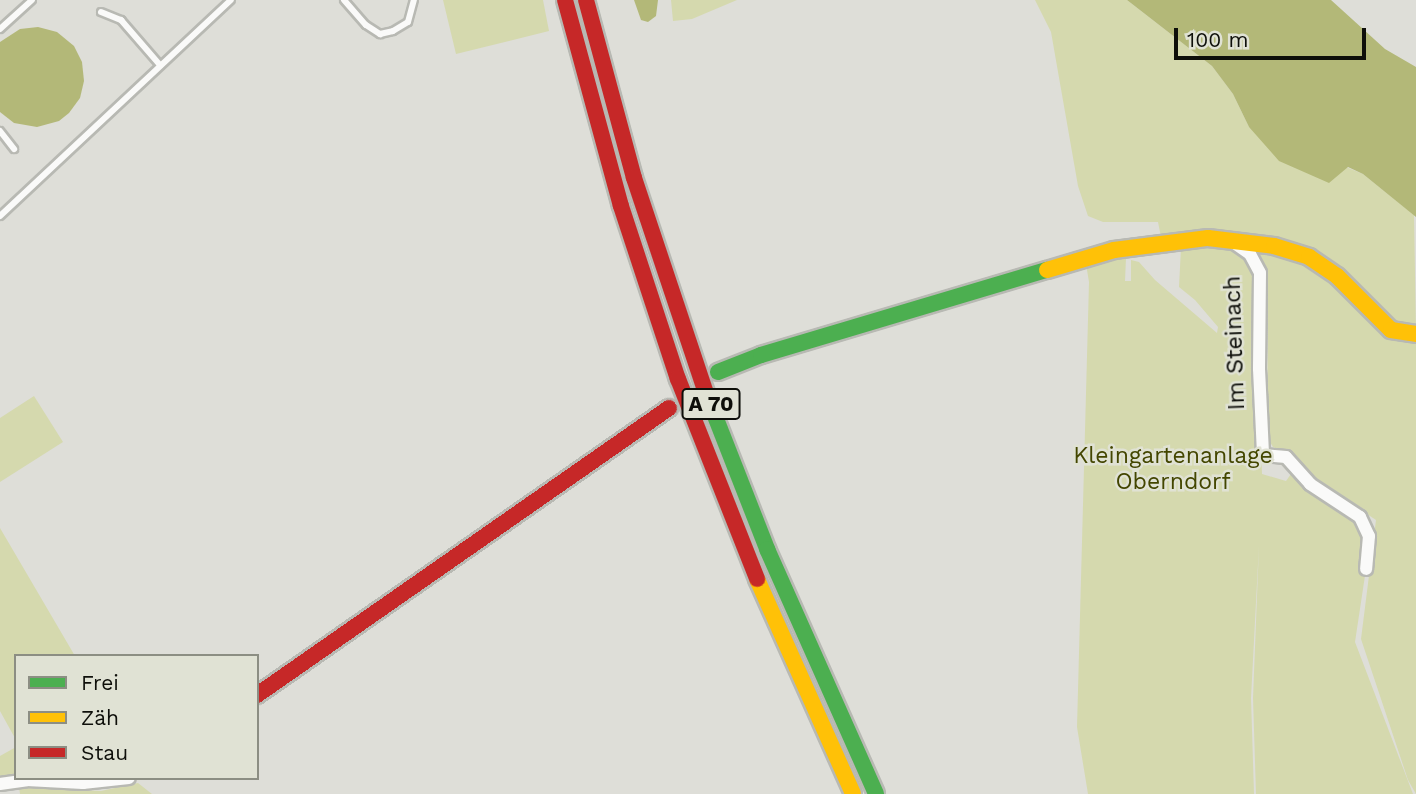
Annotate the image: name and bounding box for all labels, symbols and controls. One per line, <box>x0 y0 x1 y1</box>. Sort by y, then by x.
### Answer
scale bar <box>1178 14 1370 58</box>
text: 100 m <box>1187 27 1249 52</box>
street label: Im Steinach <box>1219 275 1251 411</box>
road number: A 70 <box>680 386 742 422</box>
park label: Kleingartenanlage Oberndorf <box>1073 442 1273 496</box>
legend <box>14 654 259 780</box>
text: Frei <box>81 670 119 695</box>
text: Zäh <box>81 705 119 730</box>
text: Stau <box>81 740 128 765</box>

